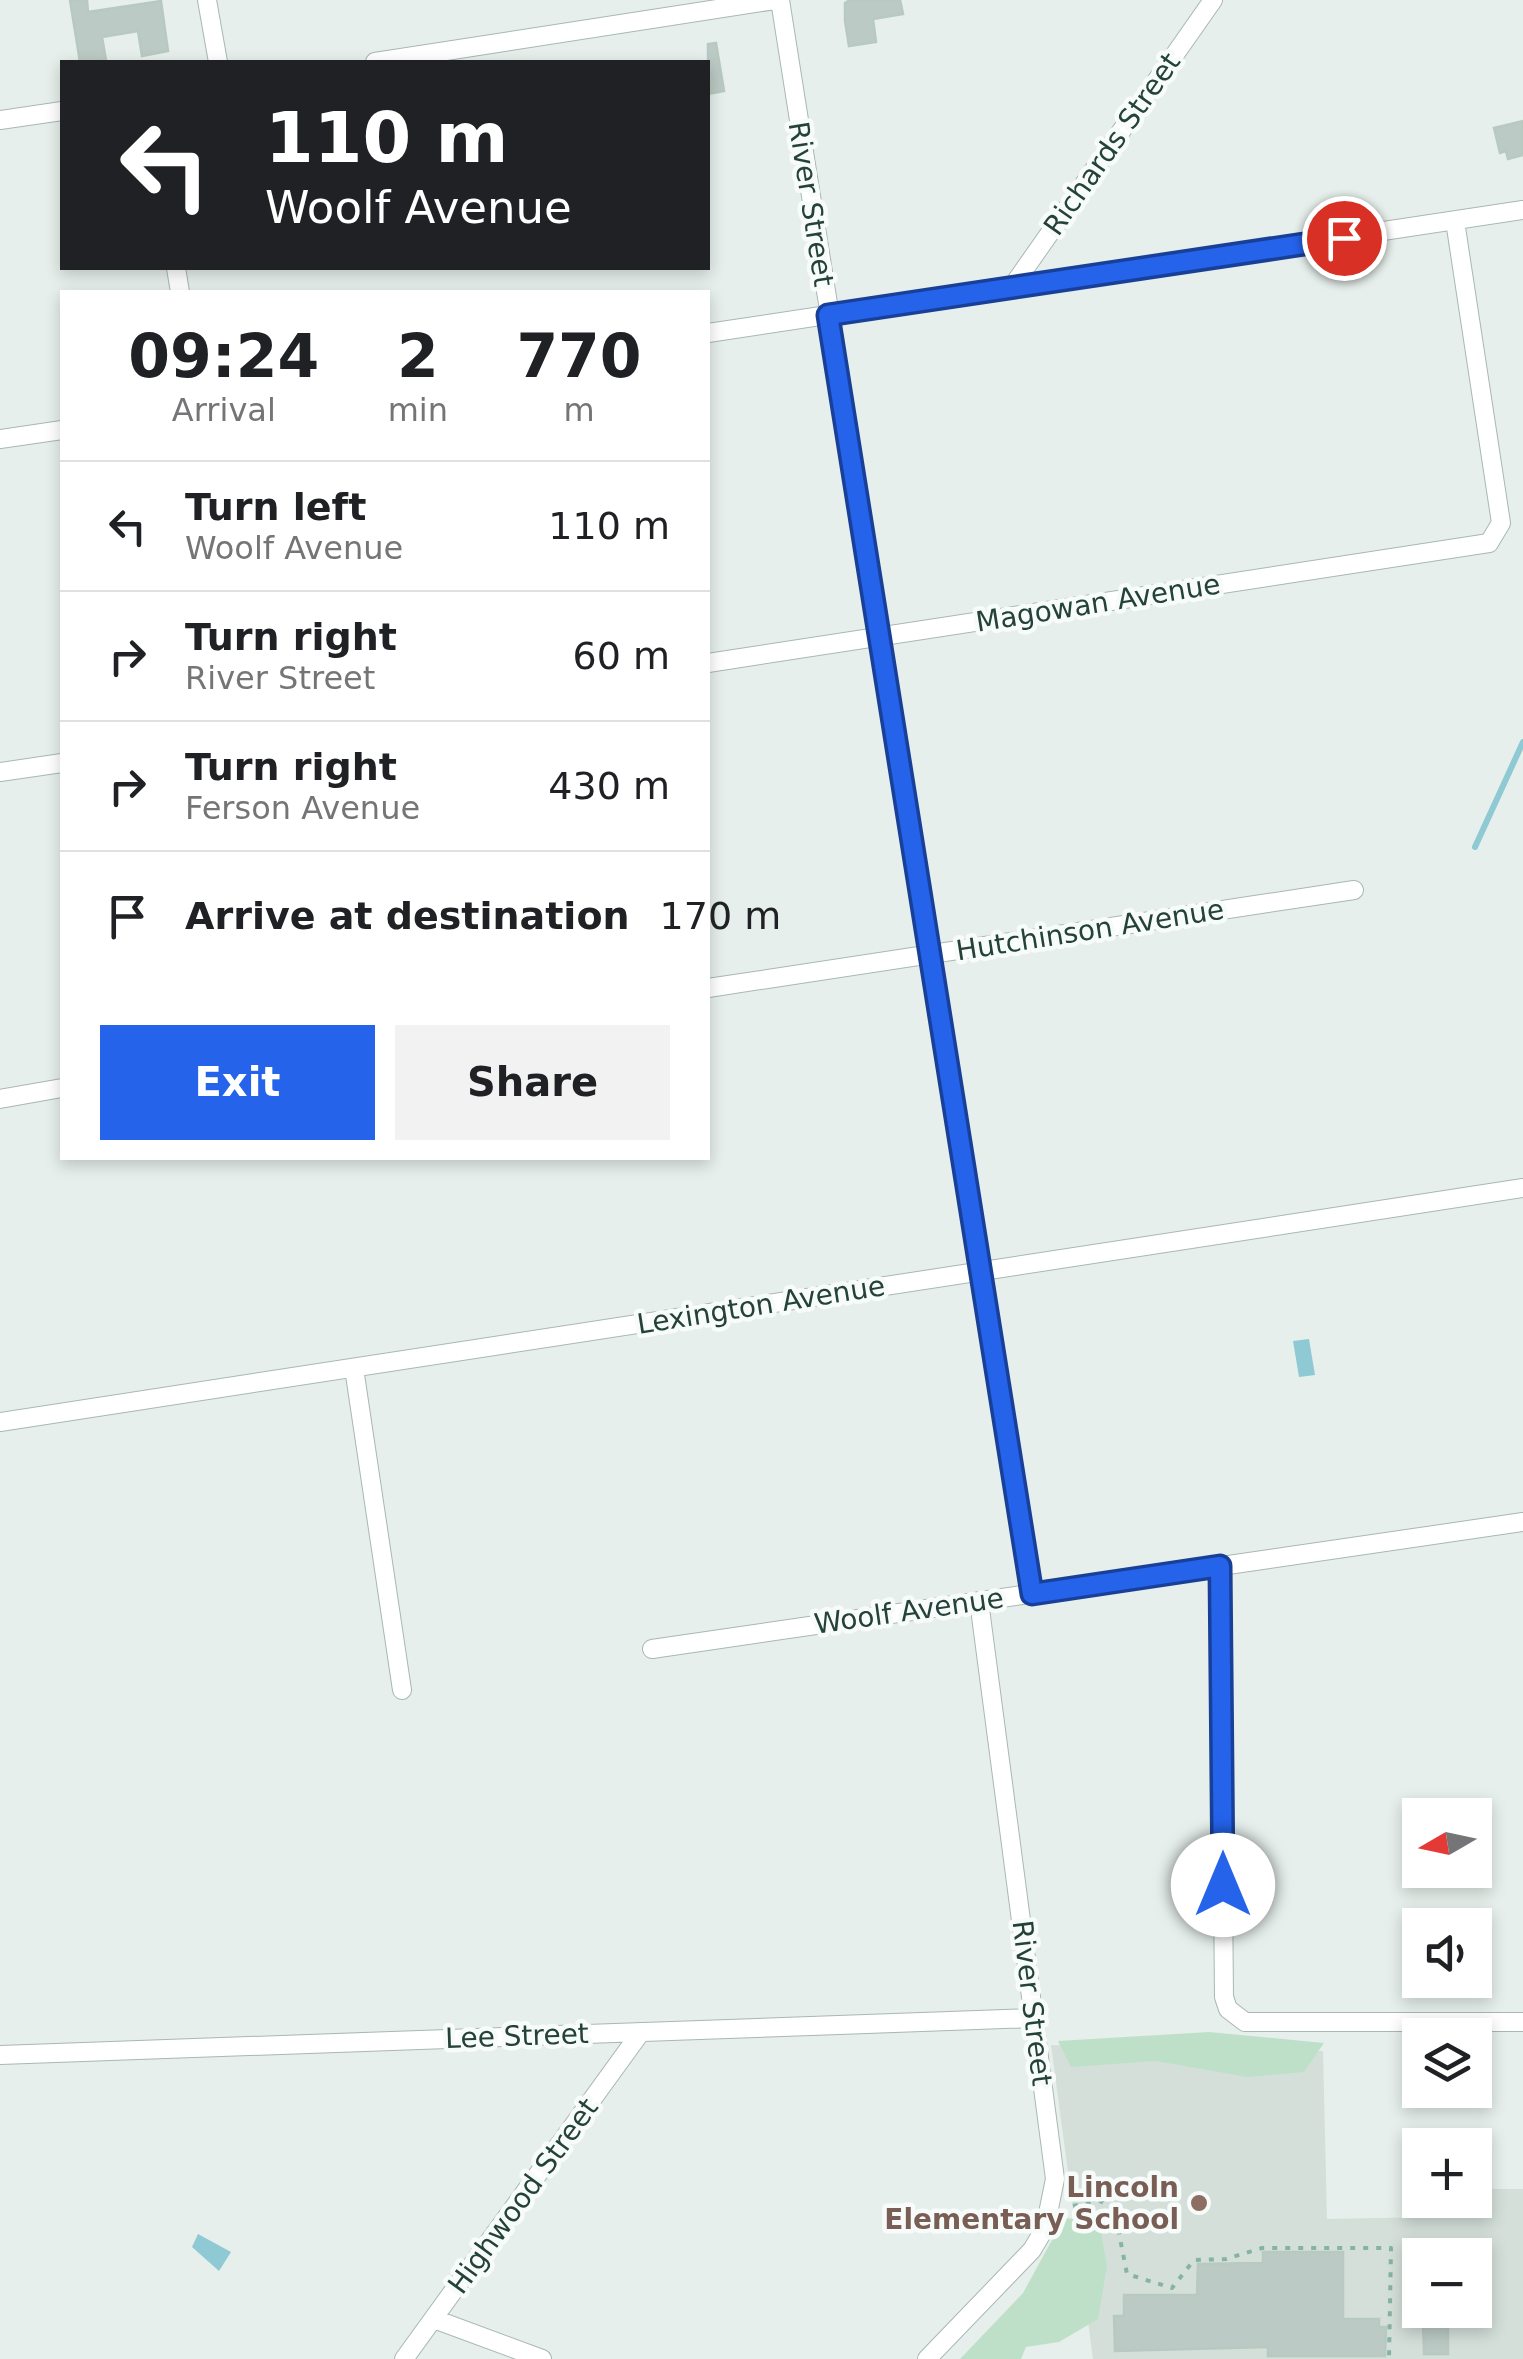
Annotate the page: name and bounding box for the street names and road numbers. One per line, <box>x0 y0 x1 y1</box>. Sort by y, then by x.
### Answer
street label: Richards Street <box>1037 47 1187 241</box>
street label: River Street <box>782 119 840 289</box>
street label: Magowan Avenue <box>973 567 1223 639</box>
street label: Hutchinson Avenue <box>954 893 1226 967</box>
street label: Lexington Avenue <box>635 1269 887 1341</box>
street label: Woolf Avenue <box>812 1581 1006 1641</box>
street label: River Street <box>1005 1918 1059 2088</box>
street label: Lee Street <box>445 2017 589 2055</box>
street label: Highwood Street <box>441 2092 605 2300</box>

